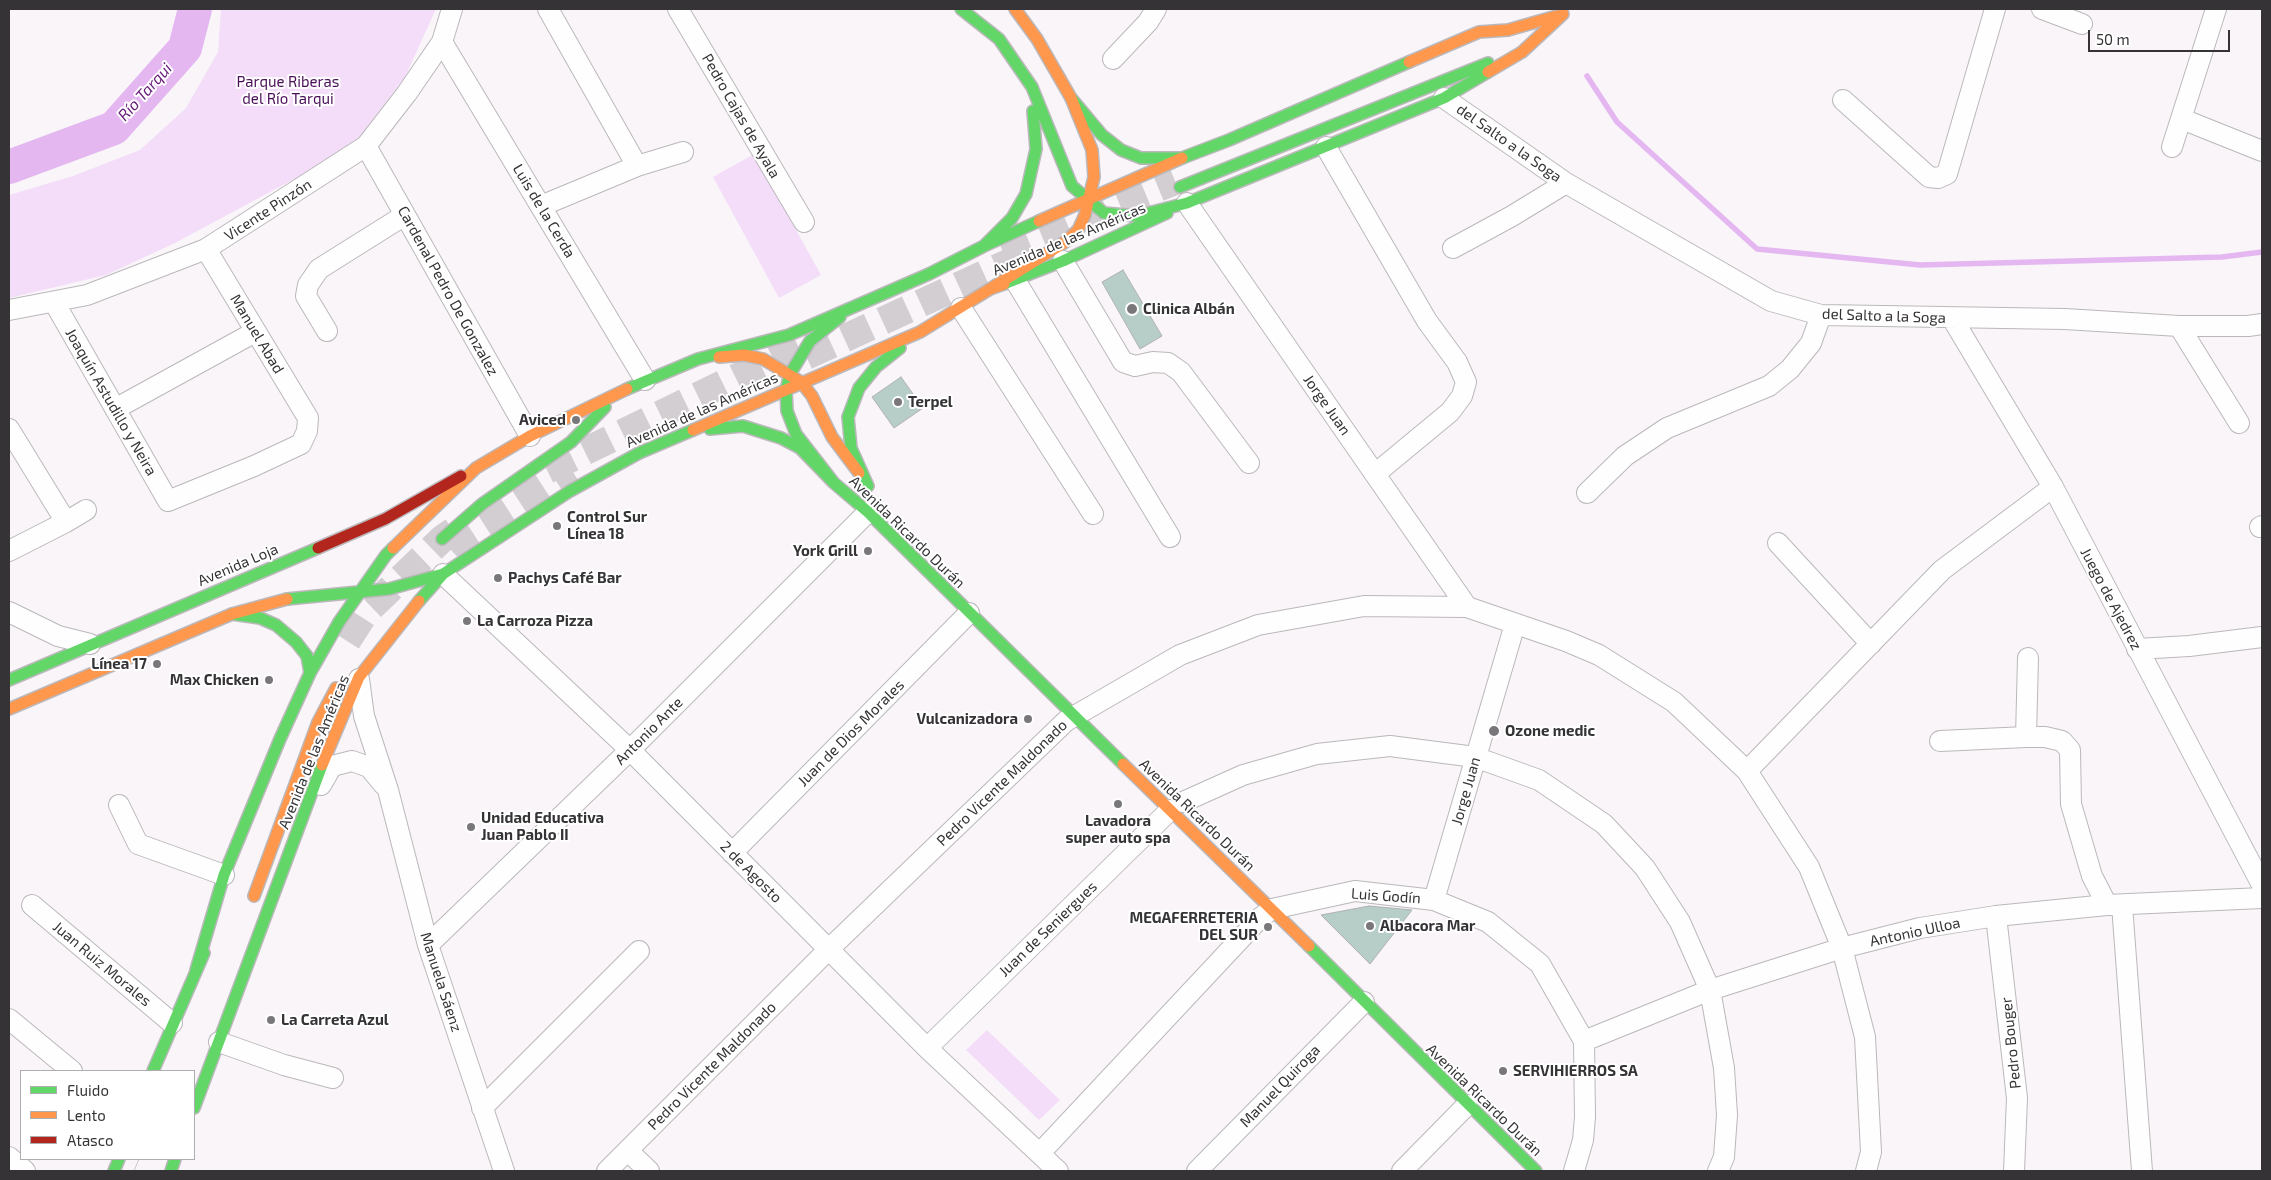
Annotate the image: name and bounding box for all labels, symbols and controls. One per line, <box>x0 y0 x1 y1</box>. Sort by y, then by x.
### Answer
scale bar <box>2091 20 2234 52</box>
text: 50 m <box>2096 30 2130 48</box>
street label: Pedro Cajas de Ayala <box>698 51 784 181</box>
water label: Río Tarqui <box>114 59 176 125</box>
park label: Parque Riberas del Río Tarqui <box>237 73 339 108</box>
street label: del Salto a la Soga <box>1453 100 1565 186</box>
street label: Luis de la Cerda <box>509 161 579 261</box>
street label: Vicente Pinzón <box>221 175 315 245</box>
street label: Avenida de las Américas <box>990 199 1148 279</box>
street label: Cardenal Pedro De Gonzalez <box>394 203 502 379</box>
street label: Manuel Abad <box>226 291 288 377</box>
place label: Clinica Albán <box>1143 300 1235 318</box>
marker: Clinica Albán <box>1125 302 1139 316</box>
street label: del Salto a la Soga <box>1822 305 1946 327</box>
street label: Joaquín Astudillo y Neira <box>61 325 161 479</box>
street label: Avenida de las Américas <box>623 368 781 452</box>
street label: Jorge Juan <box>1300 371 1354 439</box>
place label: Terpel <box>908 393 953 411</box>
marker: Terpel <box>892 396 904 408</box>
place label: Aviced <box>519 411 566 429</box>
marker: Aviced <box>570 414 582 426</box>
street label: Avenida Ricardo Durán <box>845 472 969 592</box>
place label: Control Sur Línea 18 <box>567 508 647 543</box>
marker: Control Sur Línea 18 <box>551 520 563 532</box>
street label: Avenida Loja <box>195 540 281 590</box>
place label: York Grill <box>793 542 858 560</box>
marker: York Grill <box>862 545 874 557</box>
street label: Juego de Ajedrez <box>2076 545 2146 653</box>
place label: Pachys Café Bar <box>508 569 622 587</box>
marker: Pachys Café Bar <box>492 572 504 584</box>
place label: La Carroza Pizza <box>477 612 593 630</box>
marker: La Carroza Pizza <box>461 615 473 627</box>
place label: Línea 17 <box>91 655 147 673</box>
marker: Línea 17 <box>151 658 163 670</box>
place label: Max Chicken <box>170 671 259 689</box>
street label: Avenida de las Américas <box>275 672 353 832</box>
marker: Max Chicken <box>263 674 275 686</box>
street label: Juan de Dios Morales <box>794 676 908 790</box>
street label: Antonio Ante <box>611 693 687 769</box>
place label: Vulcanizadora <box>916 710 1018 728</box>
marker: Vulcanizadora <box>1022 713 1034 725</box>
street label: Pedro Vicente Maldonado <box>933 716 1071 850</box>
place label: Ozone medic <box>1505 722 1595 740</box>
marker: Ozone medic <box>1487 724 1501 738</box>
street label: Avenida Ricardo Durán <box>1135 755 1259 875</box>
street label: Jorge Juan <box>1448 755 1484 827</box>
marker: Lavadora super auto spa <box>1112 798 1124 810</box>
place label: Unidad Educativa Juan Pablo II <box>481 809 604 844</box>
place label: Lavadora super auto spa <box>1065 812 1171 847</box>
marker: Unidad Educativa Juan Pablo II <box>465 821 477 833</box>
street label: 2 de Agosto <box>716 837 786 907</box>
street label: Juan de Seniergues <box>995 878 1101 980</box>
street label: Luis Godín <box>1350 885 1422 907</box>
place label: MEGAFERRETERIA DEL SUR <box>1130 909 1258 944</box>
street label: Antonio Ulloa <box>1868 914 1962 950</box>
place label: Albacora Mar <box>1380 917 1475 935</box>
street label: Juan Ruiz Morales <box>49 918 155 1010</box>
marker: Albacora Mar <box>1364 920 1376 932</box>
marker: MEGAFERRETERIA DEL SUR <box>1262 921 1274 933</box>
street label: Manuela Sáenz <box>416 930 466 1034</box>
street label: Pedro Bouger <box>1997 996 2025 1090</box>
street label: Pedro Vicente Maldonado <box>644 998 780 1134</box>
place label: La Carreta Azul <box>281 1011 389 1029</box>
marker: La Carreta Azul <box>265 1014 277 1026</box>
street label: Avenida Ricardo Durán <box>1422 1040 1546 1160</box>
street label: Manuel Quiroga <box>1236 1041 1324 1131</box>
place label: SERVIHIERROS SA <box>1513 1062 1638 1080</box>
marker: SERVIHIERROS SA <box>1497 1065 1509 1077</box>
legend <box>20 1070 195 1160</box>
text: Fluido <box>67 1081 109 1099</box>
text: Lento <box>67 1106 106 1124</box>
text: Atasco <box>67 1131 113 1149</box>

